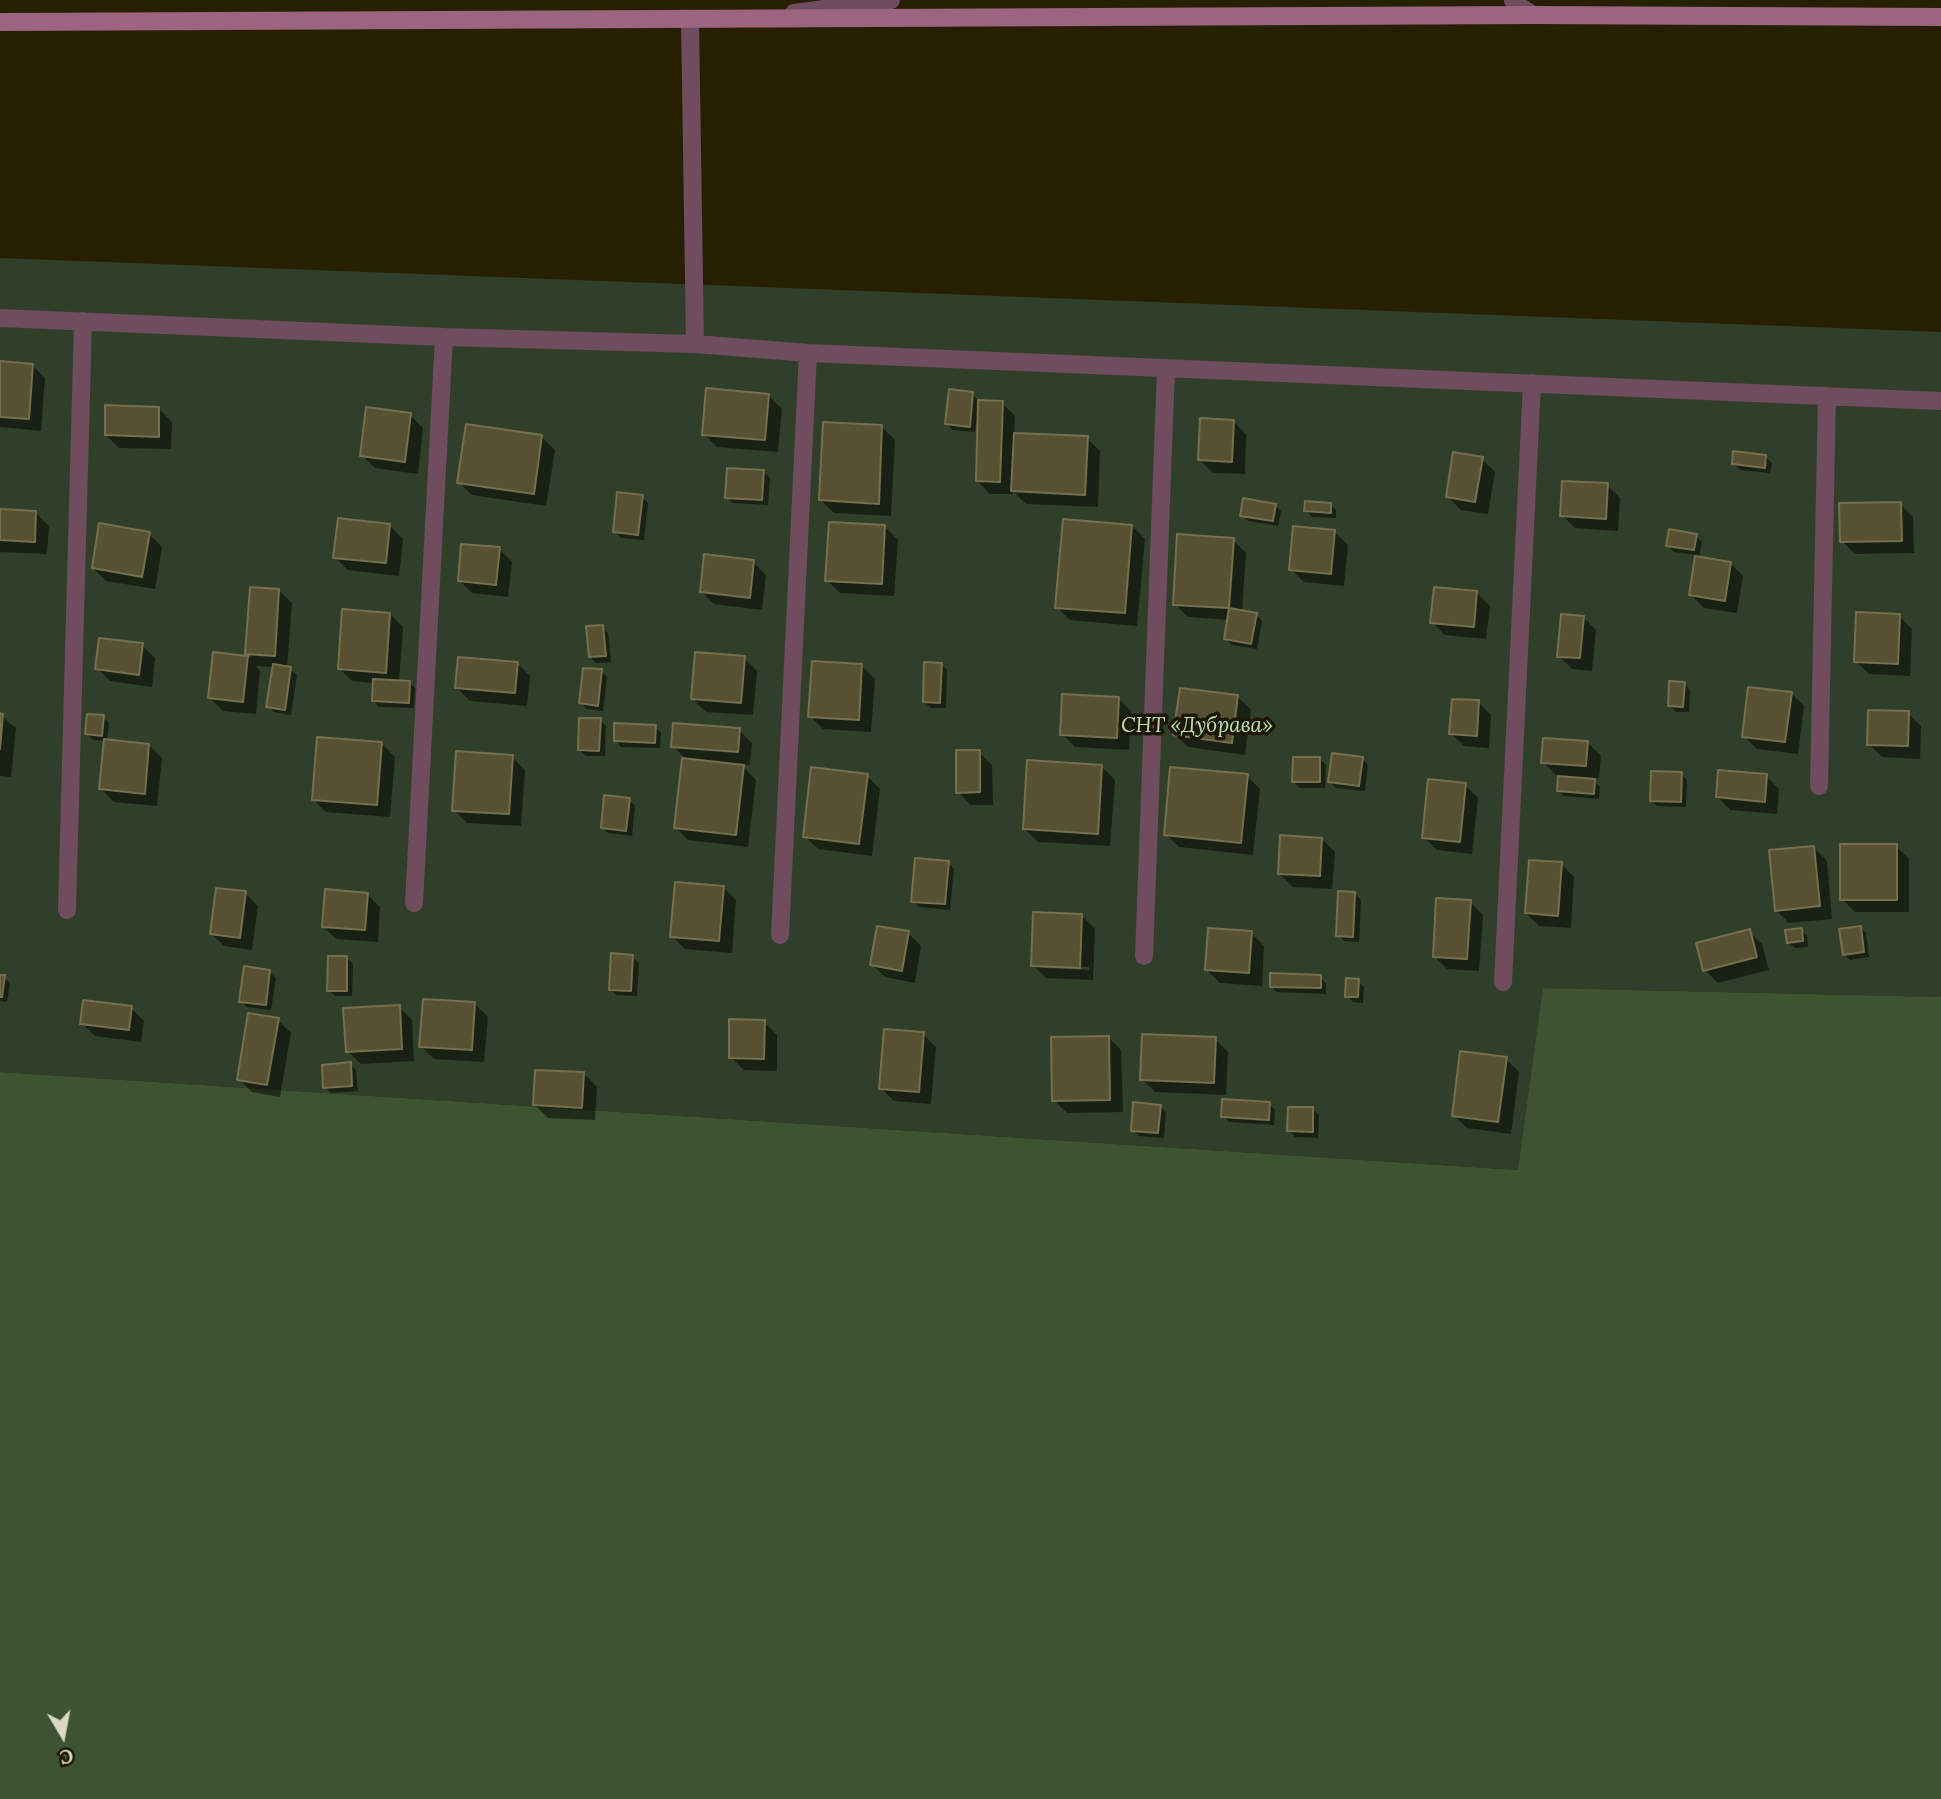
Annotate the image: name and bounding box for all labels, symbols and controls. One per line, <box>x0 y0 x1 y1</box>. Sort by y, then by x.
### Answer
park label: СНТ «Дубрава» <box>1121 713 1273 739</box>
north arrow <box>28 1701 98 1771</box>
text: С <box>58 1744 75 1770</box>

